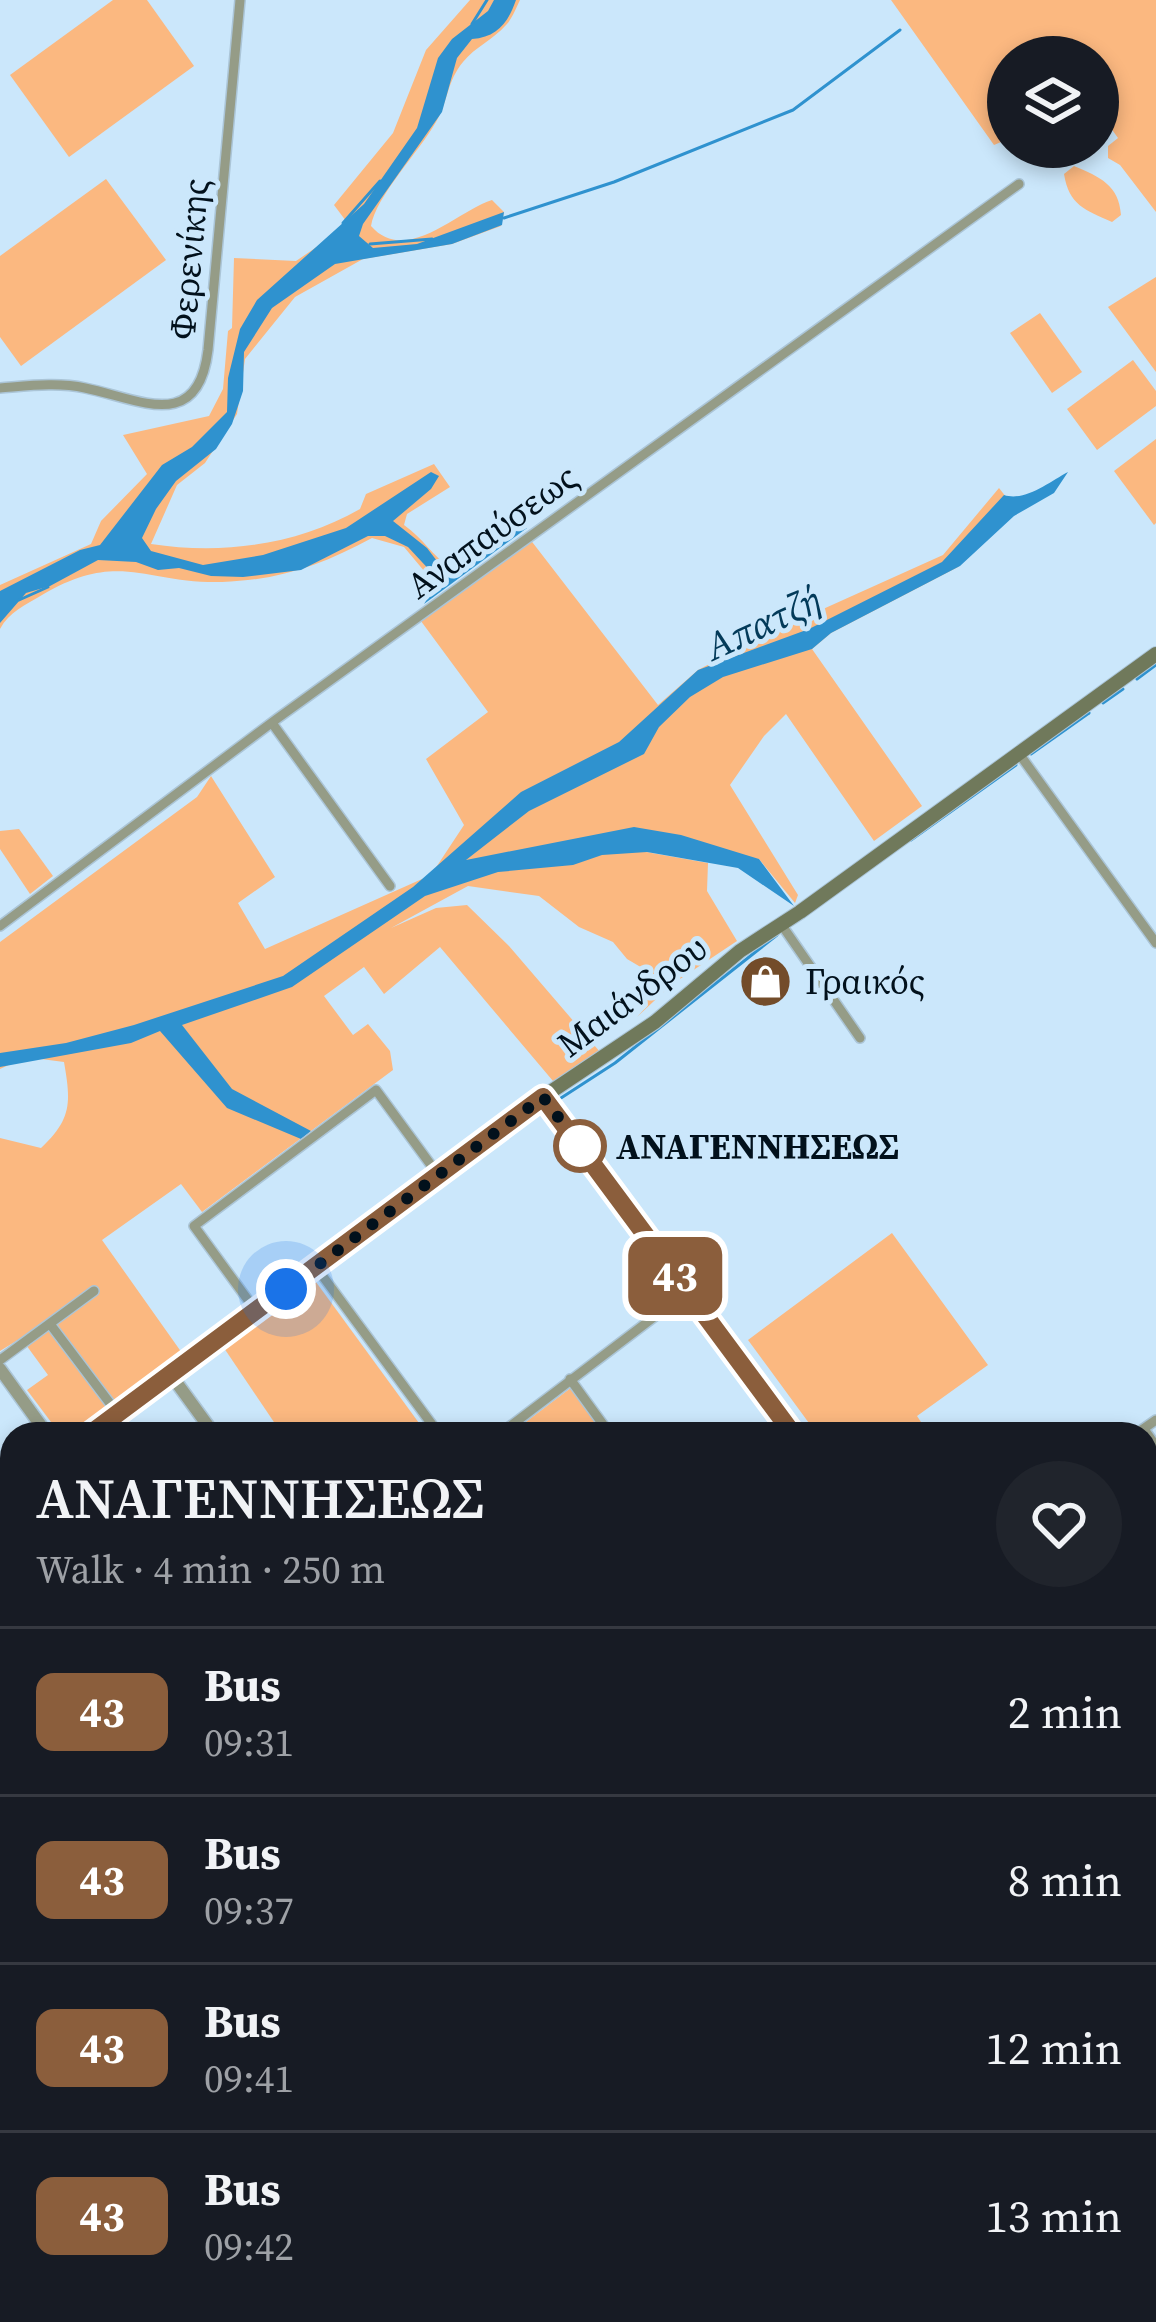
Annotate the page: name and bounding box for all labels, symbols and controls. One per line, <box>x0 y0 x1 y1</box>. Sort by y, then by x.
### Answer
map controls <box>987 36 1119 168</box>
button: layers <box>987 36 1119 168</box>
street label: Φερενίκης <box>158 176 220 342</box>
street label: Αναπαύσεως <box>397 452 587 610</box>
water label: Απατζή <box>695 573 830 674</box>
street label: Μαιάνδρου <box>547 924 717 1068</box>
shop icon: Γραικός <box>738 953 794 1009</box>
place label: Γραικός <box>805 957 925 1006</box>
marker: ΑΝΑΓΕΝΝΗΣΕΩΣ <box>555 1121 605 1171</box>
place label: ΑΝΑΓΕΝΝΗΣΕΩΣ <box>616 1122 899 1171</box>
line badge: 43 <box>621 1237 729 1315</box>
text: 43 <box>652 1247 698 1305</box>
your location <box>256 1259 316 1319</box>
text: ΑΝΑΓΕΝΝΗΣΕΩΣ <box>36 1459 484 1537</box>
button: heart <box>996 1461 1122 1587</box>
text: Walk · 4 min · 250 m <box>36 1543 385 1596</box>
text: Bus <box>204 1654 281 1716</box>
text: 2 min <box>1008 1681 1122 1743</box>
text: 43 <box>79 1683 125 1741</box>
text: 09:31 <box>204 1716 294 1769</box>
text: Bus <box>204 1822 281 1884</box>
text: 8 min <box>1008 1849 1122 1911</box>
text: 43 <box>79 1851 125 1909</box>
text: 09:37 <box>204 1884 294 1937</box>
text: Bus <box>204 1990 281 2052</box>
text: 12 min <box>985 2017 1122 2079</box>
text: 43 <box>79 2019 125 2077</box>
text: 09:41 <box>204 2052 294 2105</box>
text: Bus <box>204 2158 281 2220</box>
text: 13 min <box>985 2185 1122 2247</box>
text: 43 <box>79 2187 125 2245</box>
text: 09:42 <box>204 2220 294 2273</box>

